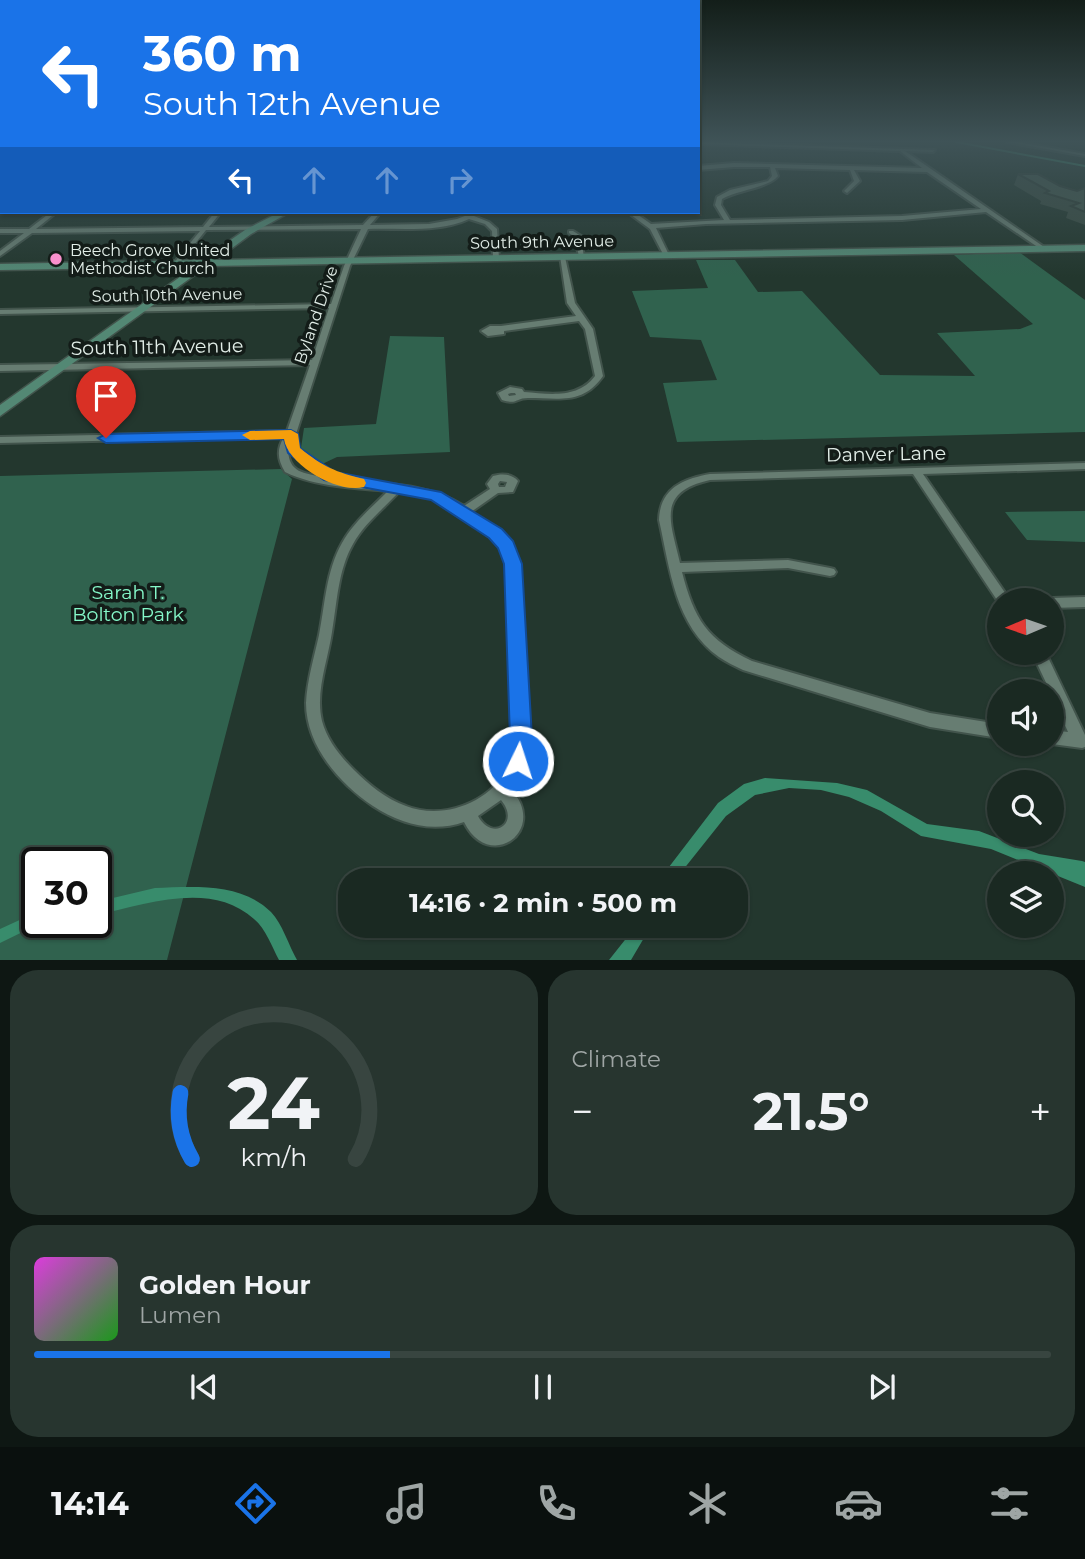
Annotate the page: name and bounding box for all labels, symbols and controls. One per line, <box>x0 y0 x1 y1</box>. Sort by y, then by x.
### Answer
text: 360 m <box>143 24 302 83</box>
icon: left <box>28 28 119 119</box>
text: South 12th Avenue <box>143 84 441 123</box>
icon: left <box>222 161 260 199</box>
icon: ahead <box>295 161 333 199</box>
icon: ahead <box>368 161 406 199</box>
icon: right <box>441 161 479 199</box>
street label: South 9th Avenue <box>470 231 614 253</box>
place label: Beech Grove United Methodist Church <box>70 241 230 278</box>
marker: Beech Grove United Methodist Church <box>48 251 64 267</box>
street label: Byland Drive <box>290 264 342 366</box>
street label: South 10th Avenue <box>92 284 242 306</box>
street label: South 11th Avenue <box>70 334 244 360</box>
pin <box>76 366 136 438</box>
icon: arrive <box>87 377 125 415</box>
street label: Danver Lane <box>826 441 946 467</box>
park label: Sarah T. Bolton Park <box>72 581 184 626</box>
north arrow <box>987 588 1064 665</box>
map controls <box>987 588 1064 938</box>
button: sound <box>987 679 1064 756</box>
position arrow <box>481 724 555 798</box>
button: search <box>987 770 1064 847</box>
speed limit sign: 30 <box>21 847 112 938</box>
button: layers <box>987 861 1064 938</box>
text: 14:16 · 2 min · 500 m <box>409 887 677 919</box>
text: Climate <box>572 1045 661 1073</box>
text: 24 <box>228 1059 320 1147</box>
text: 21.5° <box>753 1080 870 1143</box>
text: − <box>572 1088 593 1135</box>
text: + <box>1029 1088 1051 1135</box>
text: km/h <box>240 1141 307 1171</box>
text: Golden Hour <box>139 1269 311 1301</box>
text: Lumen <box>139 1301 222 1329</box>
icon: previous <box>185 1368 223 1406</box>
icon: pause <box>524 1368 562 1406</box>
icon: next <box>863 1368 901 1406</box>
icon: directions <box>231 1479 280 1528</box>
icon: music <box>382 1479 431 1528</box>
icon: phone <box>532 1479 581 1528</box>
icon: climate <box>683 1479 732 1528</box>
icon: car <box>834 1479 883 1528</box>
icon: filters <box>985 1479 1034 1528</box>
text: 14:14 <box>51 1484 129 1523</box>

